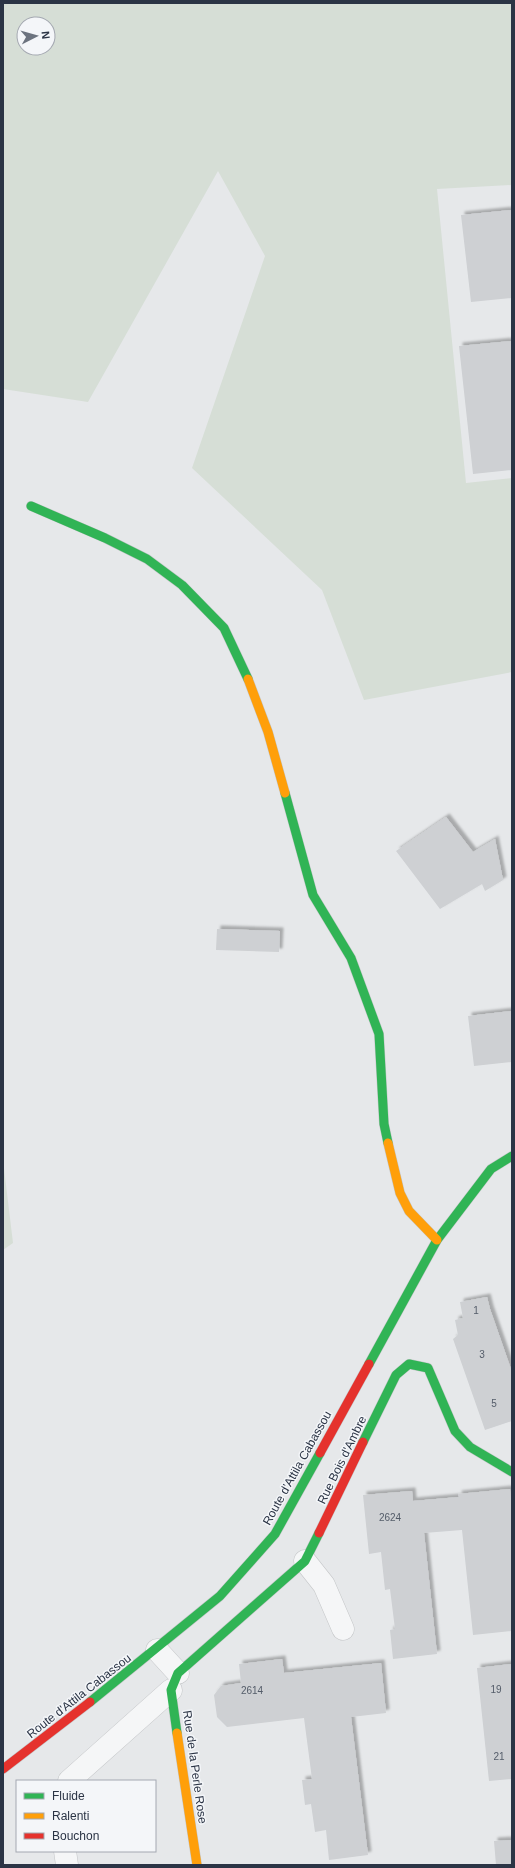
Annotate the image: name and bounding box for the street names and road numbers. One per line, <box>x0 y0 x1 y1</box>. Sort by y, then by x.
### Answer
street label: Route d'Attila Cabassou <box>260 1408 334 1528</box>
street label: Rue Bois d'Ambre <box>315 1413 370 1506</box>
street label: Route d'Attila Cabassou <box>24 1651 134 1741</box>
street label: Rue de la Perle Rose <box>180 1710 210 1825</box>

